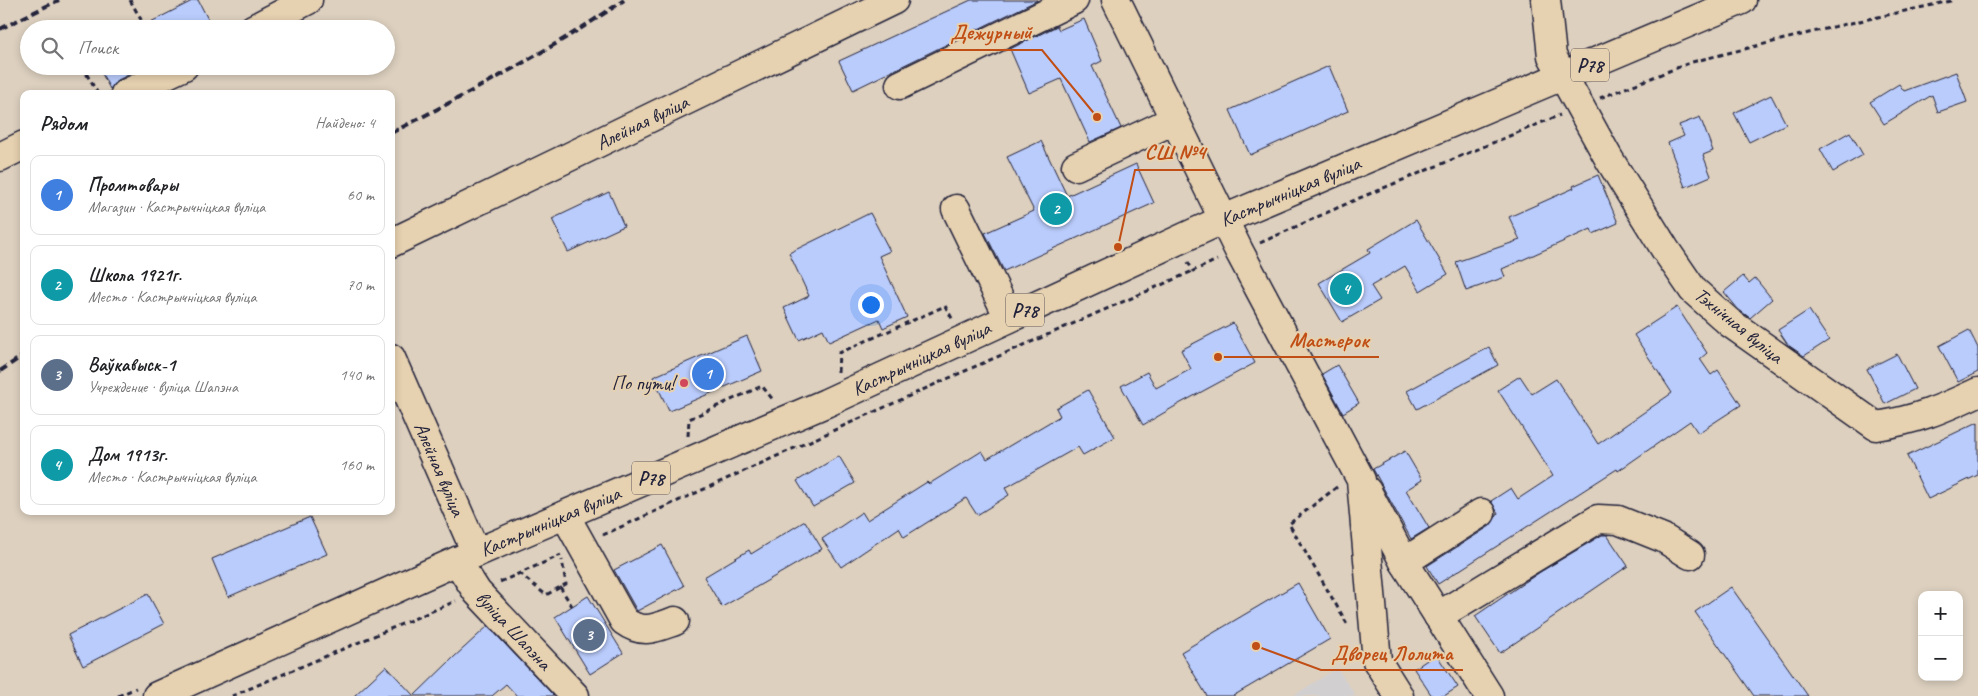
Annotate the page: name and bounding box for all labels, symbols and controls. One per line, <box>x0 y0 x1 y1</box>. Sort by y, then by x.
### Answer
callout: Дежурный <box>940 14 1042 50</box>
text: Дежурный <box>950 19 1034 46</box>
search box <box>20 20 395 75</box>
icon: search <box>38 34 66 62</box>
text: Поиск <box>78 36 118 60</box>
road number: Р78 <box>1571 48 1609 82</box>
street label: Алейная вуліца <box>592 89 694 156</box>
text: Рядом <box>40 110 87 136</box>
text: Найдено: 4 <box>315 113 375 133</box>
callout: СШ №4 <box>1135 134 1215 170</box>
text: СШ №4 <box>1145 139 1208 165</box>
street label: Кастрычніцкая вуліца <box>1216 150 1365 232</box>
text: Промтовары <box>88 173 178 197</box>
text: 1 <box>53 185 61 205</box>
text: 60 m <box>347 185 374 205</box>
pin: 2 <box>1040 190 1072 228</box>
text: Магазин · Кастрычніцкая вуліца <box>88 197 265 217</box>
text: Школа 1921г. <box>88 263 181 287</box>
pin: 4 <box>1330 270 1362 308</box>
text: 2 <box>53 275 61 295</box>
text: 70 m <box>347 275 374 295</box>
street label: Тэхнічная вуліца <box>1689 282 1789 370</box>
text: Место · Кастрычніцкая вуліца <box>88 287 257 307</box>
your location <box>858 292 884 318</box>
road number: Р78 <box>1006 294 1044 326</box>
street label: Кастрычніцкая вуліца <box>848 315 996 401</box>
callout: Мастерок <box>1279 321 1379 357</box>
text: Мастерок <box>1289 327 1371 353</box>
text: Ваўкавыск-1 <box>88 353 175 377</box>
pin: 1 <box>692 355 724 393</box>
text: 3 <box>53 365 61 385</box>
text: 140 m <box>340 365 374 385</box>
place label: По пути! <box>612 371 678 396</box>
text: Учреждение · вуліца Шапэна <box>88 377 238 397</box>
marker: По пути! <box>678 377 690 389</box>
street label: Алейная вуліца <box>409 418 471 521</box>
text: Дом 1913г. <box>88 443 167 467</box>
text: 4 <box>53 455 61 475</box>
text: 160 m <box>340 455 374 475</box>
road number: Р78 <box>632 462 670 494</box>
text: Место · Кастрычніцкая вуліца <box>88 467 257 487</box>
street label: Кастрычніцкая вуліца <box>476 480 625 562</box>
street label: вуліца Шапэна <box>470 585 558 676</box>
map controls <box>1918 591 1963 681</box>
button: + <box>1918 591 1963 636</box>
pin: 3 <box>573 616 605 654</box>
callout: Дворец Лолита <box>1321 634 1463 670</box>
button: − <box>1918 636 1963 681</box>
text: Дворец Лолита <box>1331 640 1455 666</box>

